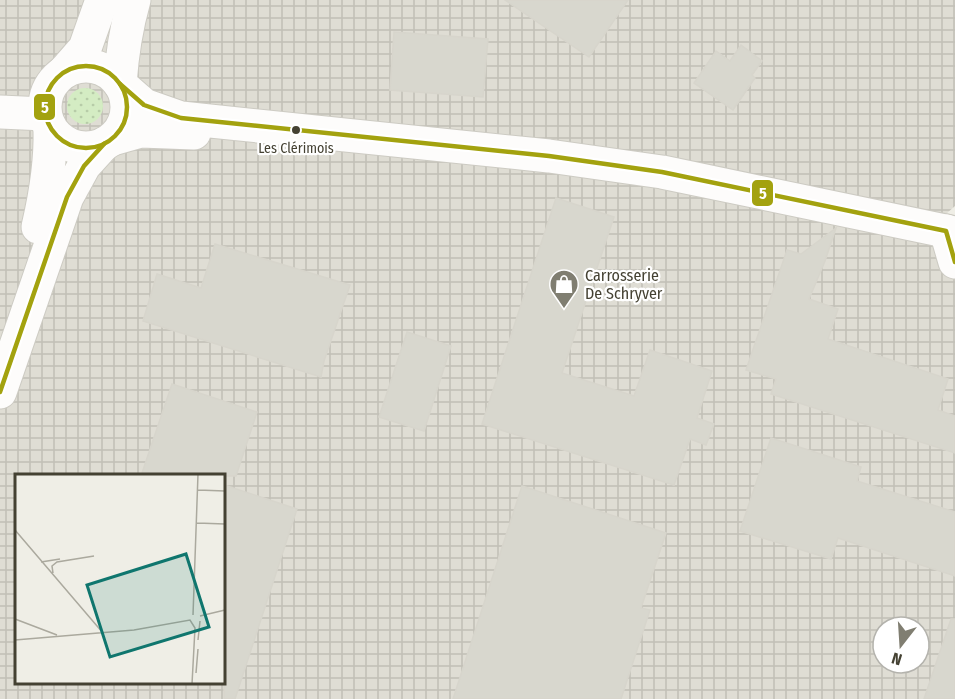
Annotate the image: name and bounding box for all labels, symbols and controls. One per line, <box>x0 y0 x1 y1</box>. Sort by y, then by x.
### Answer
line badge: 5 <box>33 93 56 121</box>
text: 5 <box>41 98 49 117</box>
marker: Les Clérimois <box>290 124 302 136</box>
place label: Les Clérimois <box>258 140 334 157</box>
line badge: 5 <box>751 179 774 207</box>
text: 5 <box>759 184 767 203</box>
place label: Carrosserie De Schryver <box>585 266 663 303</box>
shop icon: Carrosserie De Schryver <box>548 268 580 310</box>
inset map <box>15 474 225 684</box>
north arrow <box>871 615 931 675</box>
text: N <box>889 648 904 669</box>

